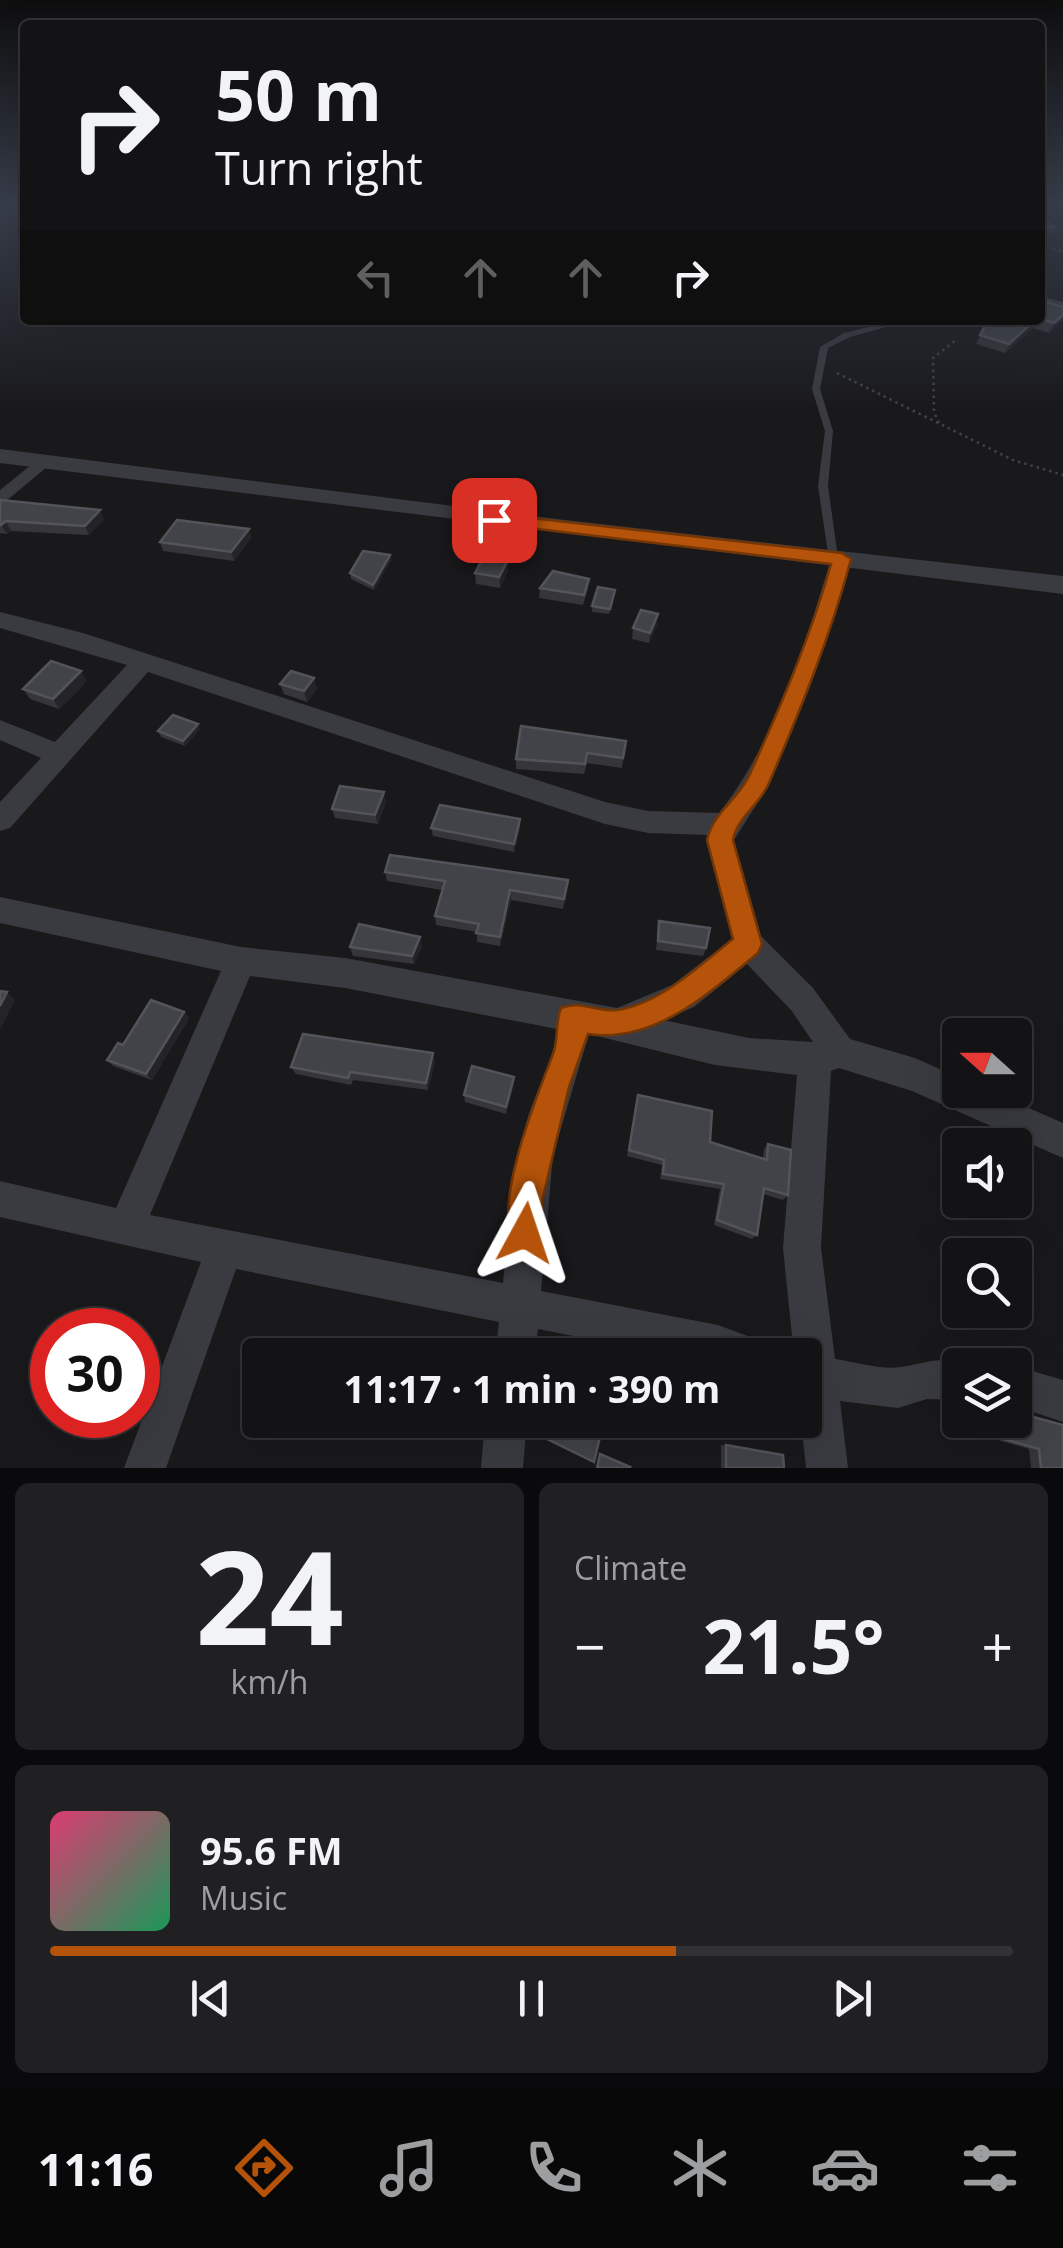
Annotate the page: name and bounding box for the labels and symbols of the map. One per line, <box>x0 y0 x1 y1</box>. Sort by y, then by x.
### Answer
pin <box>452 478 537 563</box>
north arrow <box>942 1018 1032 1108</box>
position arrow <box>473 1181 577 1285</box>
speed limit sign: 30 <box>30 1308 160 1438</box>

